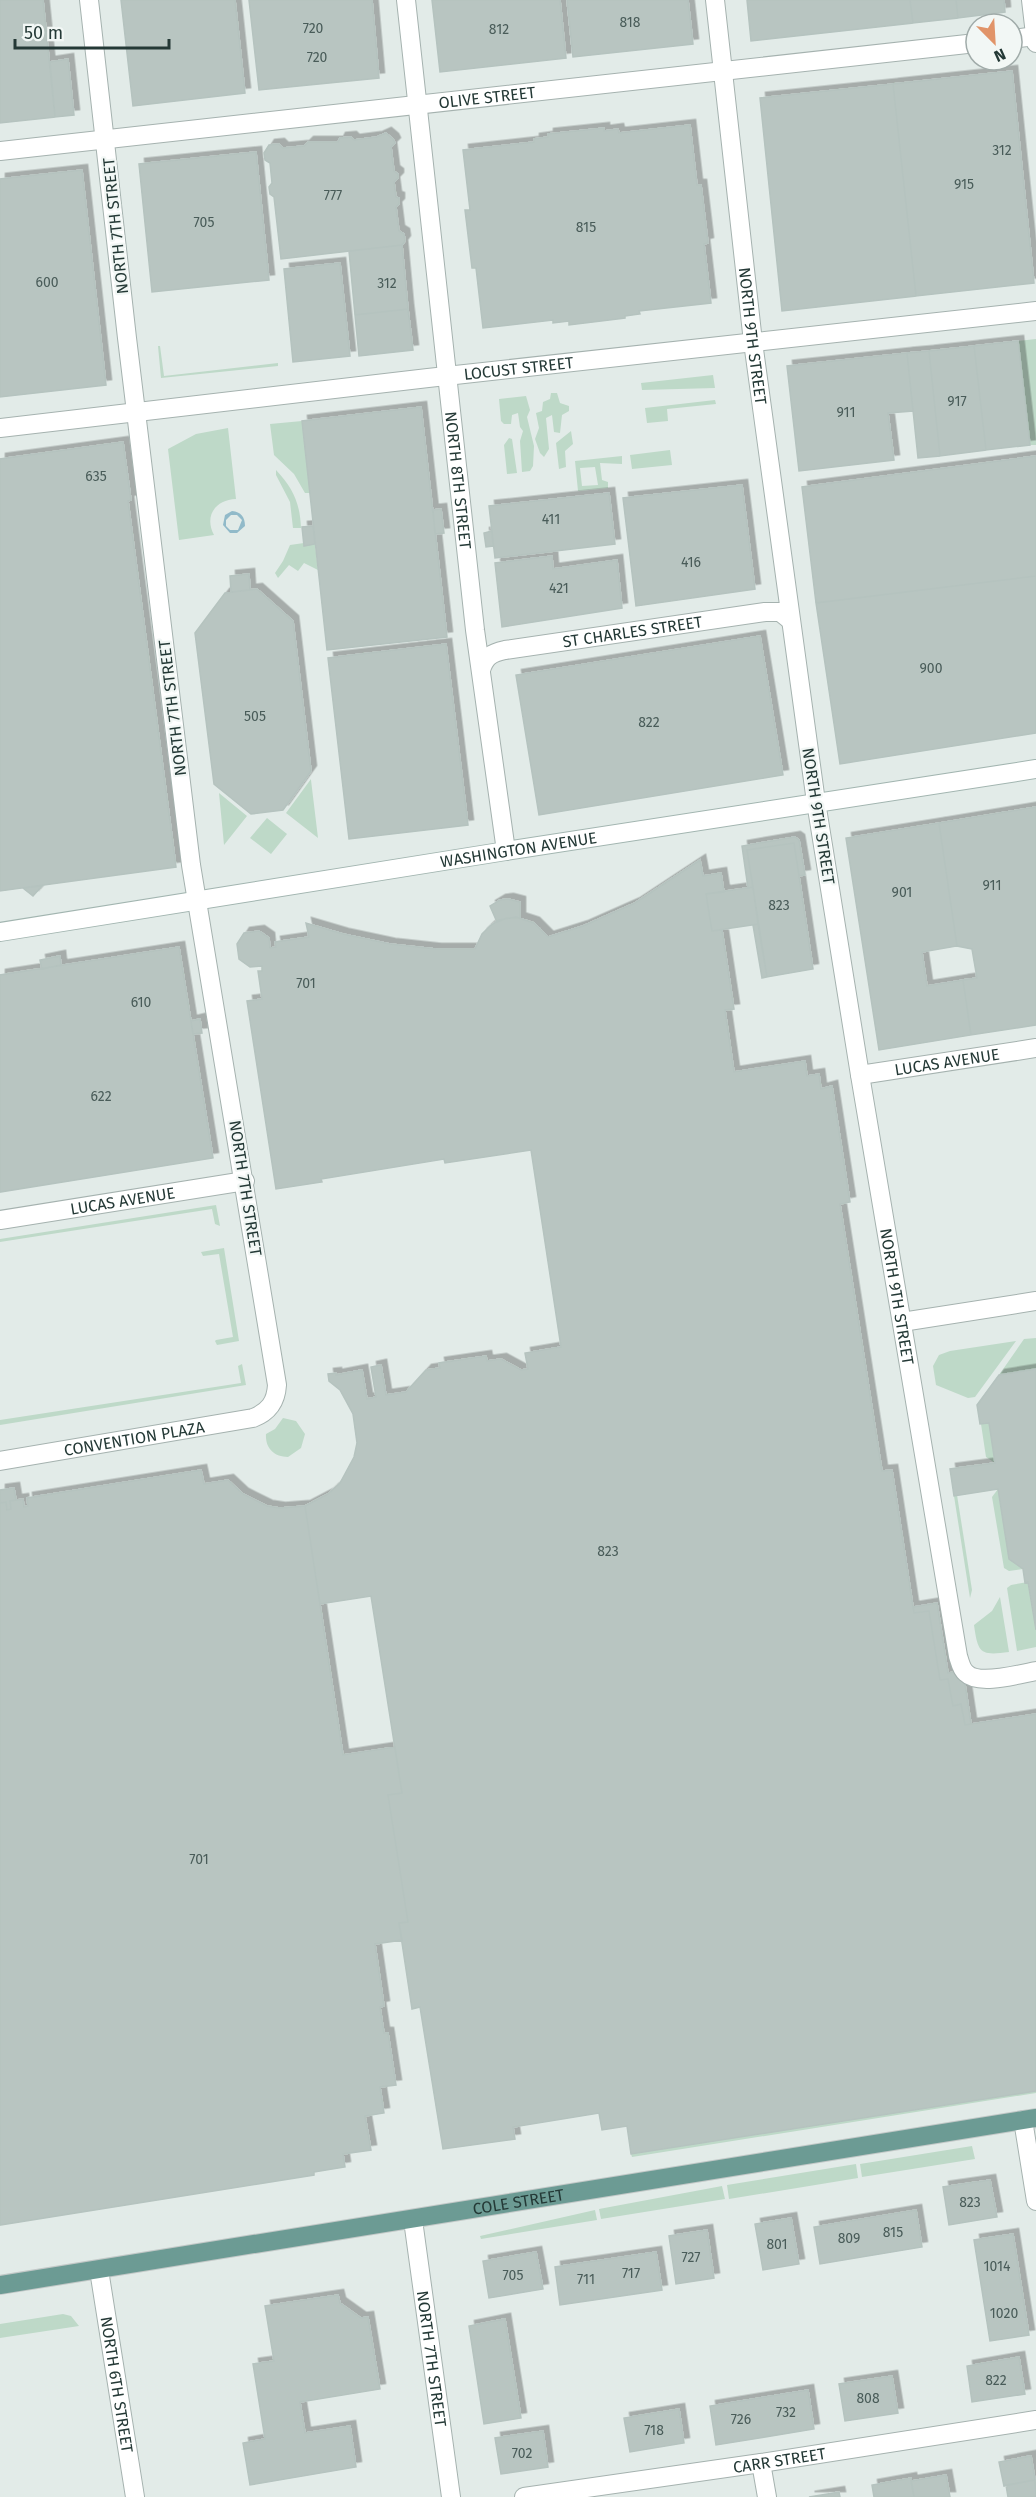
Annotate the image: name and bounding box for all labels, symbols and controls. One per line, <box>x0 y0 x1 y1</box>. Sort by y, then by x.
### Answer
scale bar <box>15 12 170 50</box>
north arrow <box>964 12 1024 72</box>
house number: 818 <box>619 14 641 31</box>
house number: 720 <box>303 20 324 37</box>
house number: 812 <box>489 21 509 38</box>
text: 50 m <box>24 22 63 44</box>
text: N <box>991 44 1009 66</box>
house number: 720 <box>307 49 328 66</box>
street label: OLIVE STREET <box>438 83 537 112</box>
house number: 312 <box>992 142 1012 159</box>
street label: NORTH 7TH STREET <box>99 156 132 295</box>
house number: 915 <box>954 176 974 193</box>
house number: 777 <box>324 187 342 204</box>
house number: 705 <box>194 214 214 231</box>
house number: 815 <box>576 219 596 236</box>
street label: NORTH 9TH STREET <box>735 266 771 406</box>
house number: 600 <box>35 274 59 291</box>
house number: 312 <box>377 275 397 292</box>
street label: LOCUST STREET <box>463 353 575 384</box>
house number: 917 <box>947 393 967 410</box>
house number: 911 <box>837 404 856 421</box>
street label: NORTH 8TH STREET <box>441 410 475 551</box>
house number: 635 <box>85 468 107 485</box>
house number: 411 <box>542 511 560 528</box>
house number: 416 <box>681 554 701 571</box>
house number: 421 <box>549 580 569 597</box>
street label: ST CHARLES STREET <box>561 612 704 651</box>
street label: NORTH 7TH STREET <box>155 638 190 777</box>
house number: 900 <box>920 660 943 677</box>
house number: 505 <box>244 708 266 725</box>
house number: 822 <box>638 714 660 731</box>
street label: NORTH 9TH STREET <box>798 746 839 886</box>
street label: WASHINGTON AVENUE <box>439 828 598 871</box>
house number: 911 <box>983 877 1002 894</box>
house number: 901 <box>892 884 912 901</box>
house number: 823 <box>768 897 790 914</box>
house number: 701 <box>296 975 316 992</box>
house number: 610 <box>131 994 152 1011</box>
street label: LUCAS AVENUE <box>893 1045 1001 1080</box>
house number: 622 <box>90 1088 112 1105</box>
street label: NORTH 7TH STREET <box>225 1119 266 1258</box>
street label: LUCAS AVENUE <box>69 1183 176 1219</box>
street label: NORTH 9TH STREET <box>876 1227 918 1367</box>
street label: CONVENTION PLAZA <box>62 1417 207 1460</box>
house number: 823 <box>597 1543 619 1560</box>
house number: 701 <box>189 1851 209 1868</box>
street label: COLE STREET <box>471 2185 566 2219</box>
house number: 823 <box>959 2194 981 2211</box>
house number: 815 <box>883 2224 903 2241</box>
house number: 809 <box>838 2230 860 2247</box>
house number: 801 <box>766 2236 788 2253</box>
house number: 727 <box>681 2249 701 2266</box>
house number: 1014 <box>983 2258 1011 2275</box>
house number: 717 <box>622 2265 640 2282</box>
house number: 705 <box>503 2267 523 2284</box>
house number: 711 <box>577 2271 595 2288</box>
street label: NORTH 7TH STREET <box>413 2290 450 2429</box>
house number: 1020 <box>990 2305 1018 2322</box>
street label: NORTH 6TH STREET <box>97 2315 137 2455</box>
house number: 822 <box>985 2372 1007 2389</box>
house number: 808 <box>856 2390 880 2407</box>
house number: 732 <box>776 2404 796 2421</box>
house number: 726 <box>731 2411 751 2428</box>
house number: 718 <box>644 2422 664 2439</box>
street label: CARR STREET <box>732 2444 828 2477</box>
house number: 702 <box>512 2445 532 2462</box>

